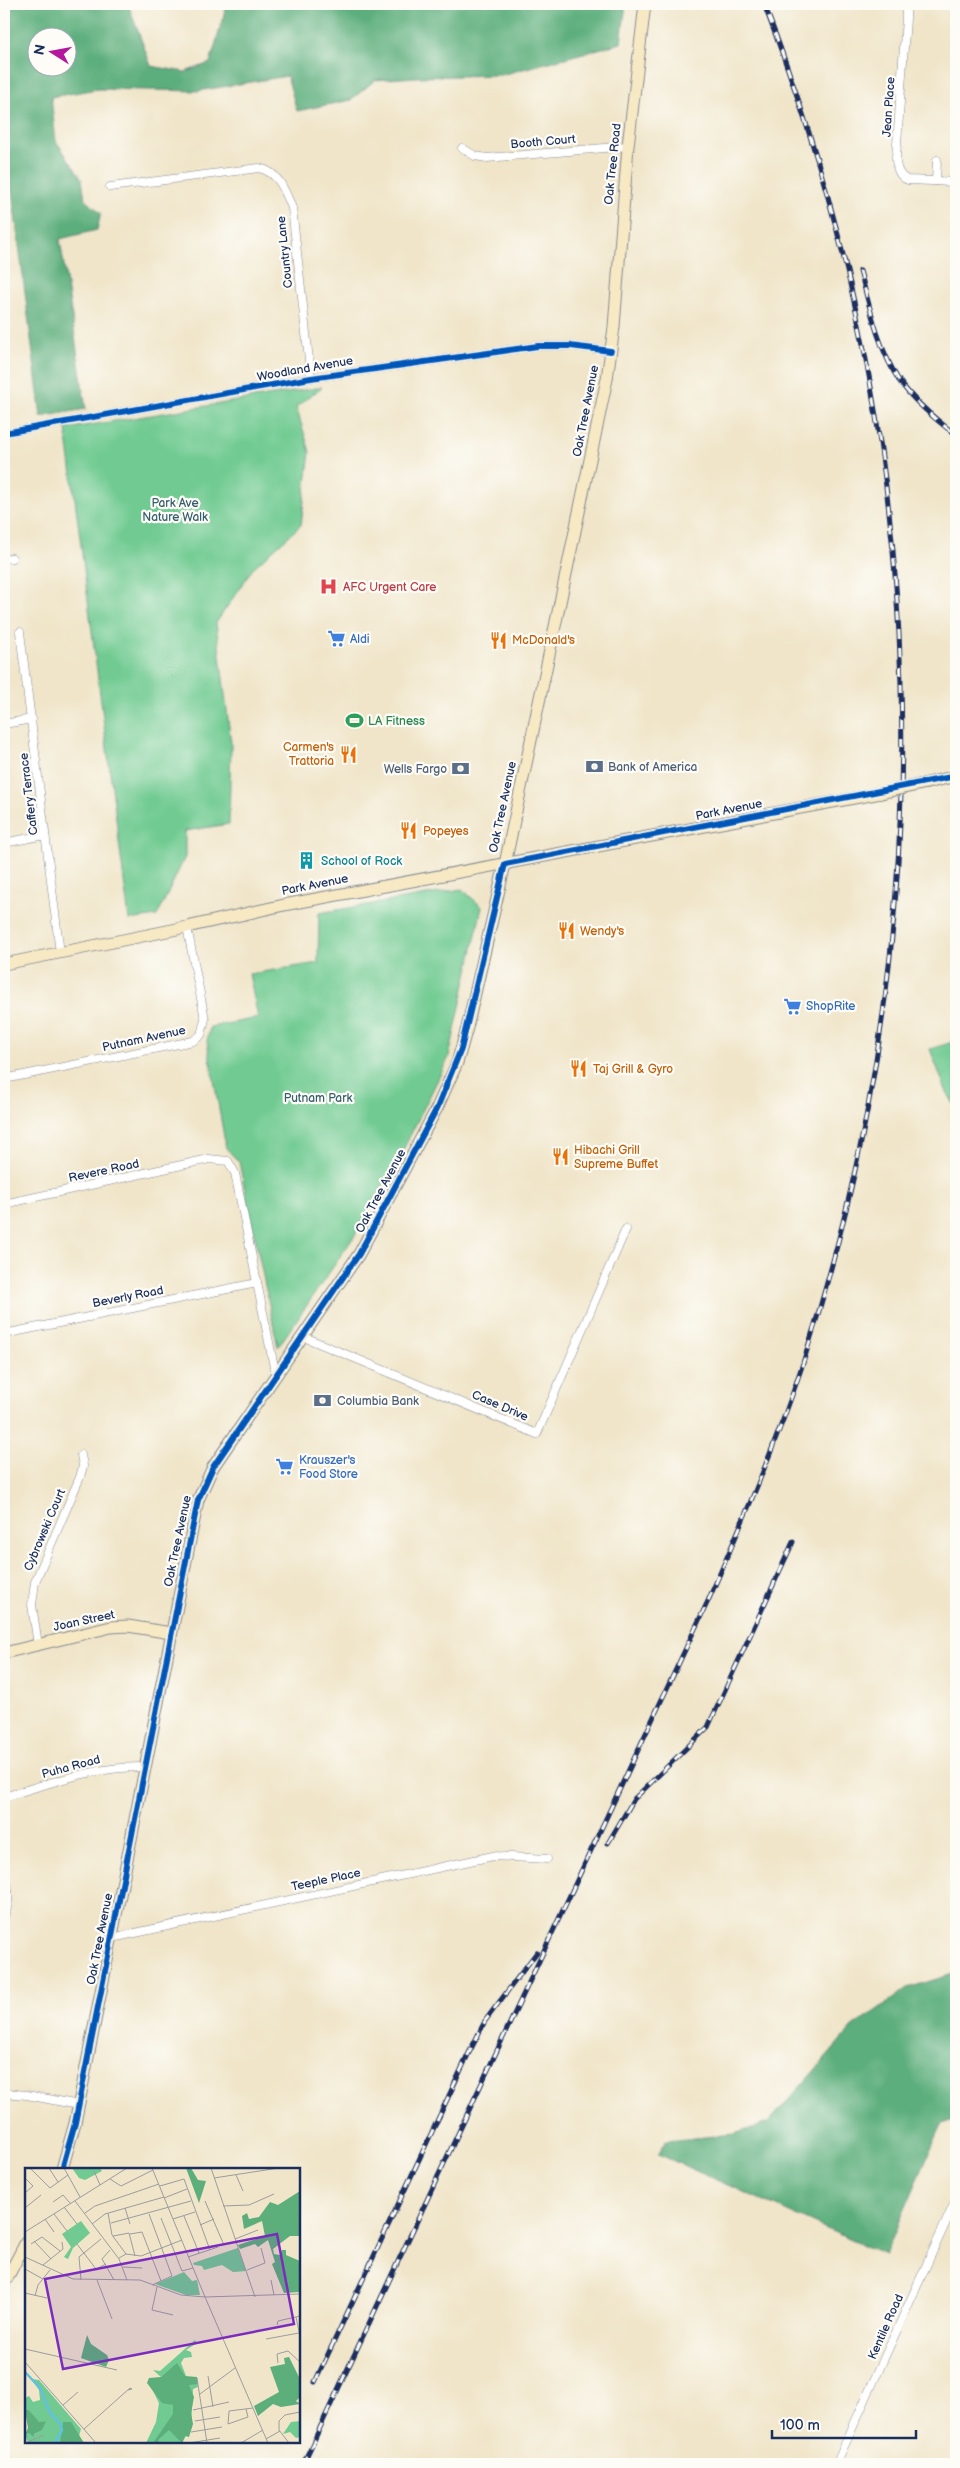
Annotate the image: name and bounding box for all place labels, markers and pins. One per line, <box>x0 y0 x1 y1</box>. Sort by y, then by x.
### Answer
hospital icon: AFC Urgent Care <box>319 577 339 597</box>
place label: AFC Urgent Care <box>343 580 436 595</box>
supermarket icon: Aldi <box>326 629 346 649</box>
restaurant icon: McDonald's <box>488 630 508 650</box>
place label: Aldi <box>350 632 370 647</box>
place label: McDonald's <box>512 633 575 648</box>
sports icon: LA Fitness <box>344 711 364 731</box>
place label: LA Fitness <box>368 714 425 729</box>
place label: Carmen's Trattoria <box>283 740 334 769</box>
restaurant icon: Carmen's Trattoria <box>338 744 358 764</box>
bank icon: Bank of America <box>584 757 604 777</box>
bank icon: Wells Fargo <box>451 759 471 779</box>
place label: Bank of America <box>608 760 698 775</box>
place label: Wells Fargo <box>384 762 447 777</box>
restaurant icon: Popeyes <box>399 821 419 841</box>
place label: Popeyes <box>423 824 469 839</box>
building icon: School of Rock <box>297 851 317 871</box>
place label: School of Rock <box>321 854 402 869</box>
restaurant icon: Wendy's <box>556 921 576 941</box>
place label: Wendy's <box>580 924 624 939</box>
supermarket icon: ShopRite <box>782 996 802 1016</box>
place label: ShopRite <box>806 999 855 1014</box>
restaurant icon: Taj Grill & Gyro <box>569 1059 589 1079</box>
place label: Taj Grill & Gyro <box>593 1062 673 1077</box>
place label: Hibachi Grill Supreme Buffet <box>574 1143 658 1172</box>
restaurant icon: Hibachi Grill Supreme Buffet <box>550 1147 570 1167</box>
bank icon: Columbia Bank <box>313 1391 333 1411</box>
place label: Columbia Bank <box>337 1394 419 1409</box>
place label: Krauszer's Food Store <box>299 1453 358 1482</box>
supermarket icon: Krauszer's Food Store <box>275 1457 295 1477</box>

